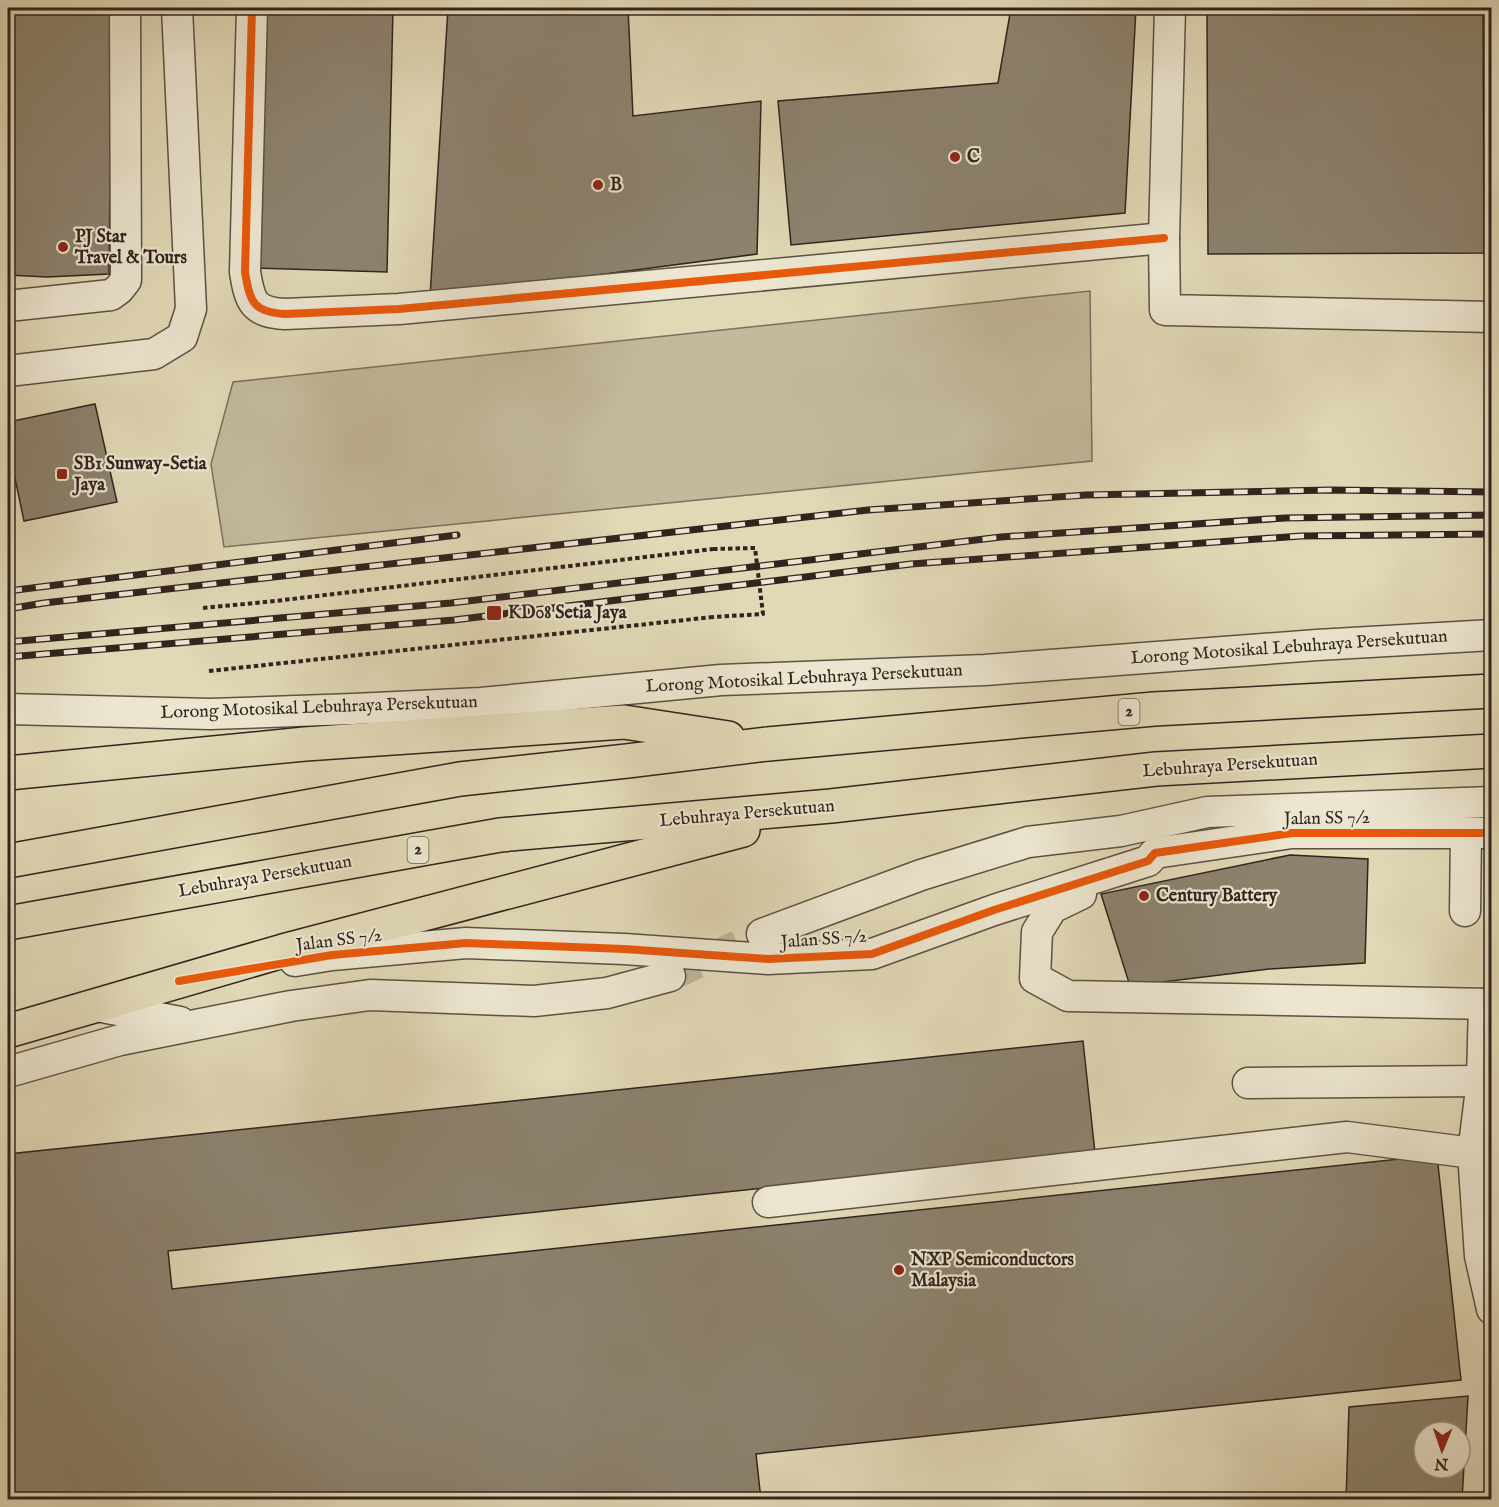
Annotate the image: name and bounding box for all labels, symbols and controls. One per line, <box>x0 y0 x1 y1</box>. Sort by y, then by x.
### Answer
place label: C <box>967 146 980 169</box>
marker: C <box>948 150 962 164</box>
place label: B <box>610 174 622 197</box>
marker: B <box>591 178 605 192</box>
place label: PJ Star Travel & Tours <box>74 226 187 270</box>
marker: PJ Star Travel & Tours <box>56 240 70 254</box>
place label: SB1 Sunway-Setia Jaya <box>72 453 208 497</box>
marker: SB1 Sunway-Setia Jaya <box>55 467 69 481</box>
place label: KD08 Setia Jaya <box>508 602 628 625</box>
marker: KD08 Setia Jaya <box>485 604 503 622</box>
street label: Lorong Motosikal Lebuhraya Persekutuan <box>1130 625 1449 671</box>
street label: Lorong Motosikal Lebuhraya Persekutuan <box>645 659 964 699</box>
street label: Lorong Motosikal Lebuhraya Persekutuan <box>160 691 479 725</box>
road number: 2 <box>1118 699 1140 725</box>
street label: Lebuhraya Persekutuan <box>1142 748 1319 784</box>
street label: Lebuhraya Persekutuan <box>658 795 836 833</box>
street label: Jalan SS 7/2 <box>1282 807 1370 831</box>
road number: 2 <box>408 837 428 863</box>
street label: Lebuhraya Persekutuan <box>176 850 354 904</box>
place label: Century Battery <box>1156 885 1278 908</box>
marker: Century Battery <box>1137 889 1151 903</box>
street label: Jalan SS 7/2 <box>293 924 383 958</box>
street label: Jalan SS 7/2 <box>778 926 868 955</box>
place label: NXP Semiconductors Malaysia <box>910 1249 1075 1293</box>
marker: NXP Semiconductors Malaysia <box>892 1263 906 1277</box>
north arrow <box>1412 1420 1472 1480</box>
text: N <box>1434 1453 1450 1473</box>

